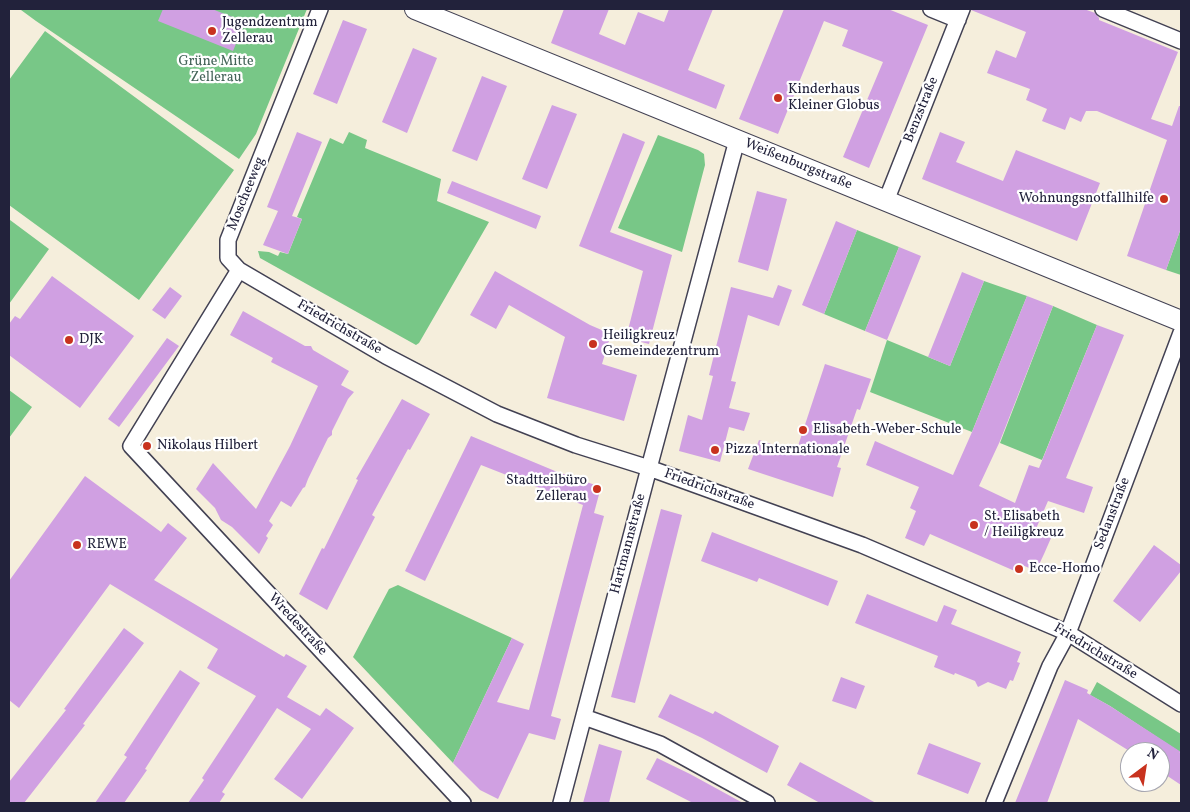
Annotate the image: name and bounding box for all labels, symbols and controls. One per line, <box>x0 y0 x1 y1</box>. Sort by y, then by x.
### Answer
place label: Jugendzentrum Zellerau <box>222 15 318 48</box>
marker: Jugendzentrum Zellerau <box>206 25 218 37</box>
park label: Grüne Mitte Zellerau <box>178 54 254 86</box>
street label: Benzstraße <box>901 75 943 145</box>
place label: Kinderhaus Kleiner Globus <box>788 82 879 114</box>
marker: Kinderhaus Kleiner Globus <box>772 92 784 104</box>
street label: Weißenburgstraße <box>742 136 854 194</box>
street label: Moscheeweg <box>225 155 269 233</box>
place label: Wohnungsnotfallhilfe <box>1019 191 1154 207</box>
marker: Wohnungsnotfallhilfe <box>1158 193 1170 205</box>
street label: Friedrichstraße <box>294 297 384 359</box>
place label: Heiligkreuz Gemeindezentrum <box>603 328 719 361</box>
place label: DJK <box>79 332 103 348</box>
marker: DJK <box>63 334 75 346</box>
marker: Heiligkreuz Gemeindezentrum <box>587 338 599 350</box>
place label: Elisabeth-Weber-Schule <box>813 422 961 438</box>
marker: Elisabeth-Weber-Schule <box>797 424 809 436</box>
place label: Nikolaus Hilbert <box>157 438 258 454</box>
marker: Nikolaus Hilbert <box>141 440 153 452</box>
place label: Pizza Internationale <box>725 442 850 458</box>
marker: Pizza Internationale <box>709 444 721 456</box>
street label: Friedrichstraße <box>661 466 757 514</box>
place label: Stadtteilbüro Zellerau <box>506 473 587 506</box>
street label: Sedanstraße <box>1091 475 1135 553</box>
marker: Stadtteilbüro Zellerau <box>591 483 603 495</box>
street label: Hartmannstraße <box>608 492 650 596</box>
place label: St. Elisabeth / Heiligkreuz <box>984 509 1064 542</box>
marker: St. Elisabeth / Heiligkreuz <box>968 519 980 531</box>
place label: REWE <box>87 537 127 553</box>
marker: REWE <box>71 539 83 551</box>
place label: Ecce-Homo <box>1029 561 1100 577</box>
marker: Ecce-Homo <box>1013 563 1025 575</box>
street label: Wredestraße <box>264 590 330 660</box>
street label: Friedrichstraße <box>1050 620 1140 684</box>
north arrow <box>1120 742 1170 792</box>
text: N <box>1143 744 1162 765</box>

